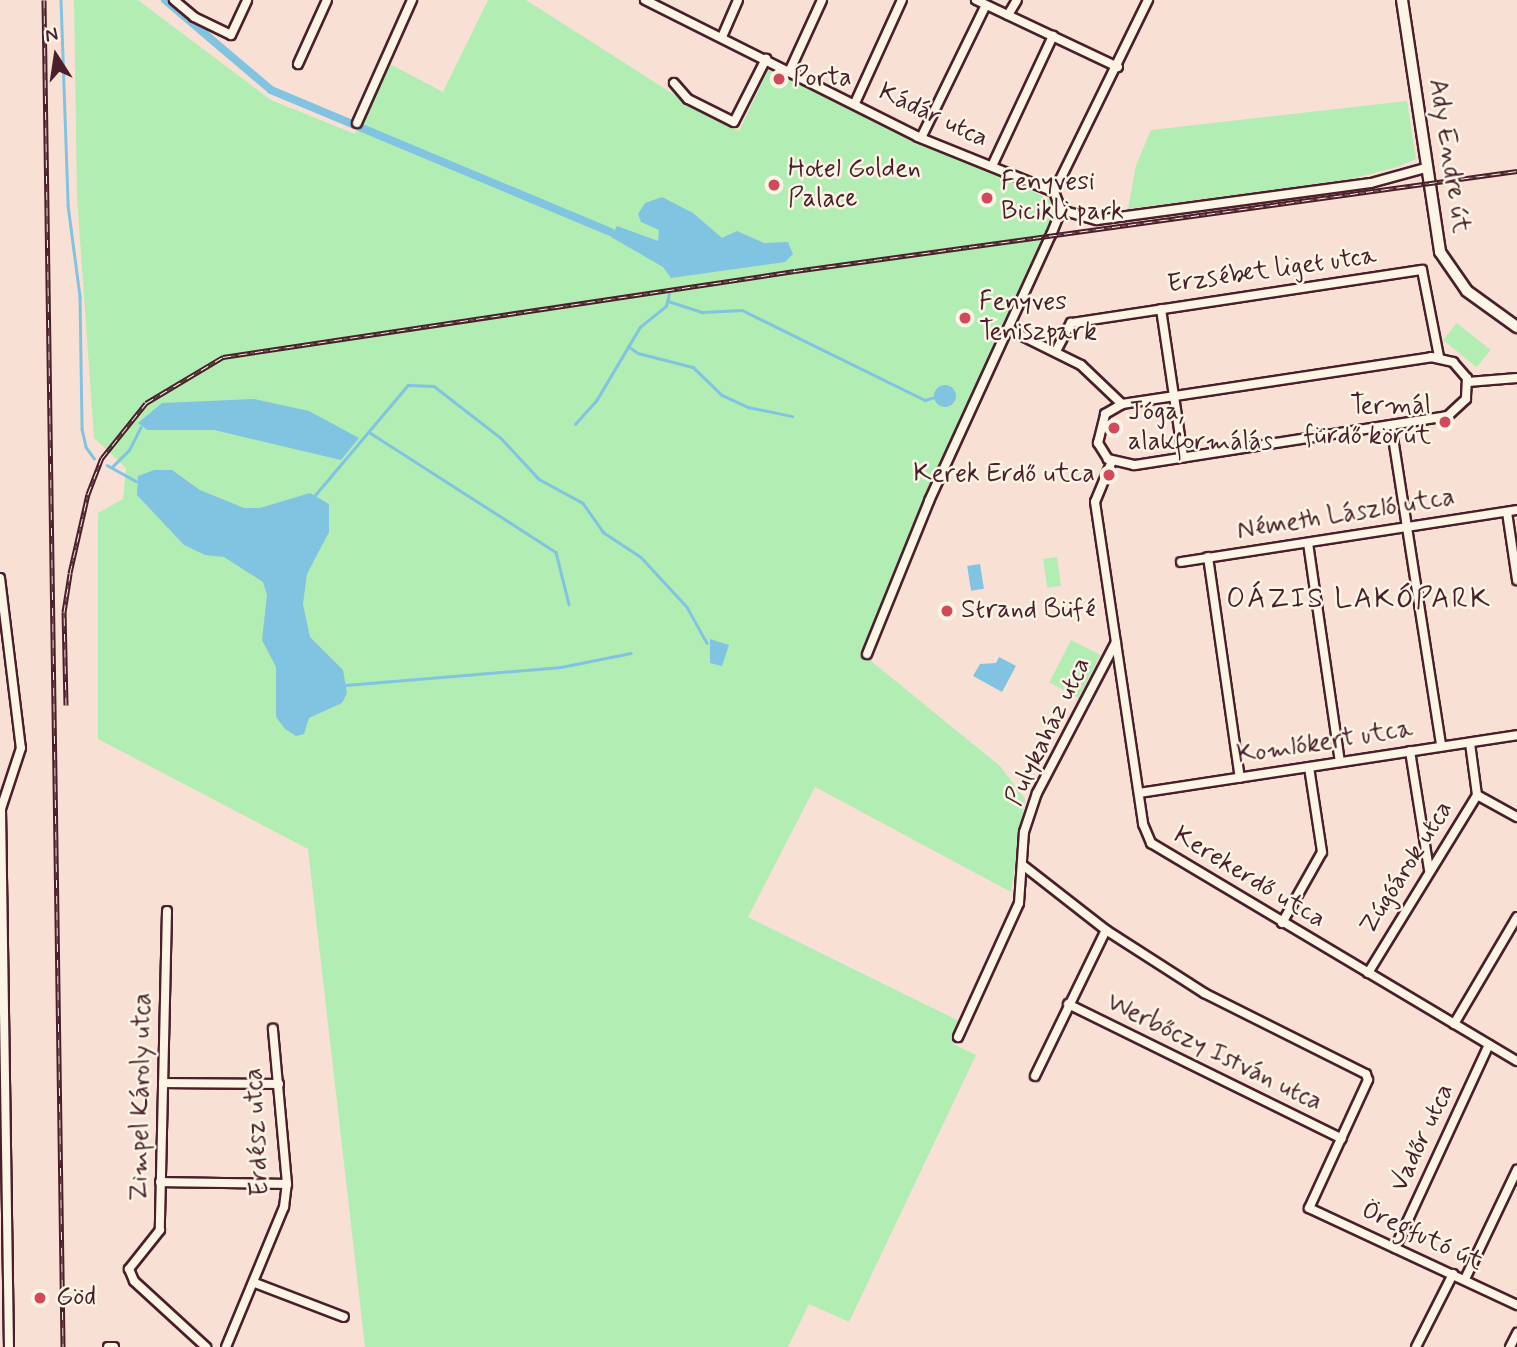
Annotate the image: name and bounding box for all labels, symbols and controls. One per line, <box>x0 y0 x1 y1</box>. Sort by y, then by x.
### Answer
north arrow <box>21 21 91 91</box>
text: N <box>43 21 60 49</box>
place label: Porta <box>793 63 852 95</box>
marker: Porta <box>771 71 787 87</box>
street label: Kádár utca <box>870 76 996 156</box>
street label: Ady Endre út <box>1421 80 1475 232</box>
place label: Hotel Golden Palace <box>788 154 921 216</box>
place label: Fenyvesi Bicikli park <box>1001 167 1124 228</box>
marker: Hotel Golden Palace <box>766 177 782 193</box>
marker: Fenyvesi Bicikli park <box>979 190 995 206</box>
street label: Erzsébet liget utca <box>1163 240 1381 302</box>
place label: Fenyves Teniszpark <box>979 287 1097 348</box>
marker: Fenyves Teniszpark <box>957 310 973 326</box>
place label: Termál fürdő körút <box>1303 391 1431 452</box>
place label: Jóga, alakformálás <box>1128 397 1273 458</box>
marker: Termál fürdő körút <box>1437 414 1453 430</box>
marker: Jóga, alakformálás <box>1106 420 1122 436</box>
place label: Kerek Erdő utca <box>913 459 1095 491</box>
marker: Kerek Erdő utca <box>1101 467 1117 483</box>
street label: Németh László utca <box>1235 482 1457 548</box>
district label: OÁZIS LAKÓPARK <box>1231 583 1487 617</box>
place label: Strand Büfé <box>961 595 1095 627</box>
marker: Strand Büfé <box>939 603 955 619</box>
street label: Pulykaház utca <box>998 649 1100 815</box>
street label: Komlókert utca <box>1235 714 1415 772</box>
street label: Zúgóárok utca <box>1352 793 1462 943</box>
street label: Kerekerdő utca <box>1167 820 1331 936</box>
street label: Werbőczy István utca <box>1098 986 1330 1120</box>
street label: Zimpel Károly utca <box>125 989 159 1205</box>
street label: Erdész utca <box>239 1064 277 1200</box>
street label: Vadőr utca <box>1383 1076 1463 1200</box>
street label: Öregfutó út <box>1356 1195 1488 1279</box>
place label: Göd <box>56 1282 96 1314</box>
marker: Göd <box>30 1288 50 1308</box>

